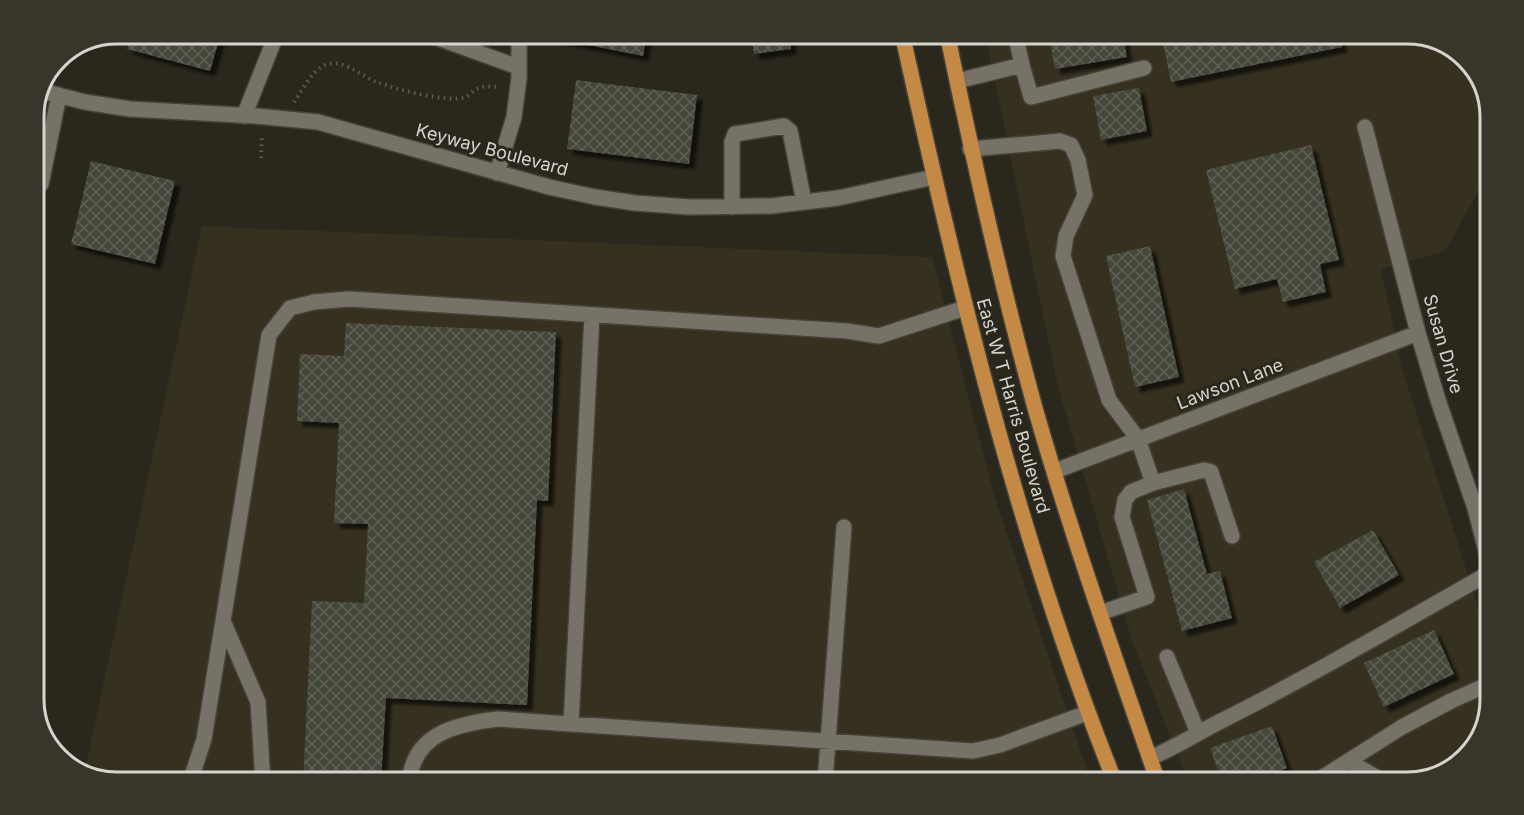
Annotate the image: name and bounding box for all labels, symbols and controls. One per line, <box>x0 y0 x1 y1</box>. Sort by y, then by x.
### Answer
street label: Keyway Boulevard <box>414 119 571 180</box>
street label: Susan Drive <box>1419 292 1468 396</box>
street label: East W T Harris Boulevard <box>973 296 1054 516</box>
street label: Lawson Lane <box>1174 354 1286 413</box>

